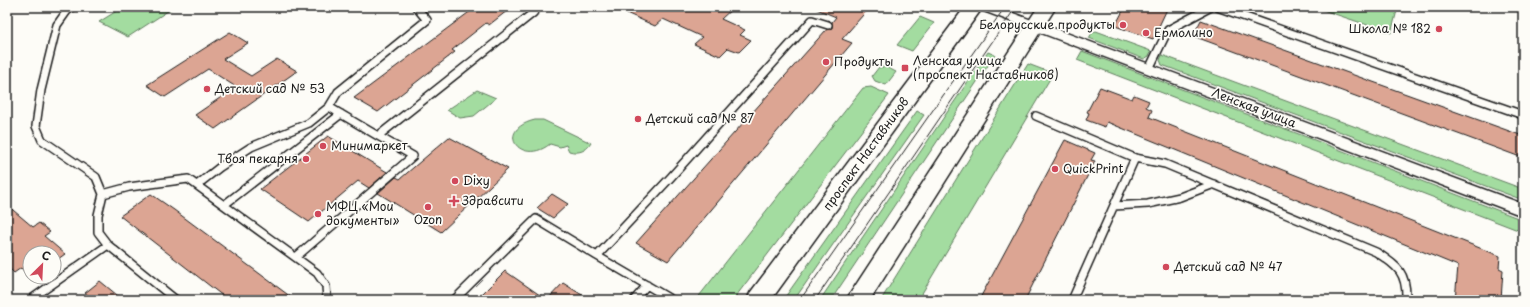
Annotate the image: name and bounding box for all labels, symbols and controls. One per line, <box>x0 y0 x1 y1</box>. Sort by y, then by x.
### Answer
place label: Белорусские продукты <box>979 15 1115 33</box>
place label: Школа № 182 <box>1349 19 1431 37</box>
marker: Белорусские продукты <box>1118 20 1128 30</box>
place label: Ермолино <box>1154 23 1213 41</box>
marker: Школа № 182 <box>1434 24 1444 34</box>
marker: Ермолино <box>1141 28 1151 38</box>
place label: Ленская улица (проспект Наставников) <box>913 51 1059 83</box>
place label: Продукты <box>834 52 893 70</box>
marker: Продукты <box>821 57 831 67</box>
marker: Ленская улица (проспект Наставников) <box>900 63 910 73</box>
place label: Детский сад № 53 <box>214 79 325 97</box>
street label: Ленская улица <box>1210 83 1300 132</box>
marker: Детский сад № 53 <box>202 84 212 94</box>
street label: проспект Наставников <box>818 93 913 214</box>
place label: Детский сад № 87 <box>645 109 754 127</box>
marker: Детский сад № 87 <box>633 114 643 124</box>
place label: Минимаркет <box>331 136 408 154</box>
marker: Минимаркет <box>318 141 328 151</box>
place label: Твоя пекарня <box>217 149 298 167</box>
marker: Твоя пекарня <box>301 154 311 164</box>
place label: QuickPrint <box>1063 159 1123 177</box>
marker: QuickPrint <box>1050 164 1060 174</box>
place label: Dixy <box>463 171 490 189</box>
marker: Dixy <box>450 176 460 186</box>
place label: Здравсити <box>461 191 524 209</box>
marker: Здравсити <box>449 196 459 206</box>
place label: МФЦ «Мои документы» <box>326 197 399 229</box>
marker: Ozon <box>423 202 433 212</box>
marker: МФЦ «Мои документы» <box>313 209 323 219</box>
place label: Ozon <box>414 210 442 228</box>
north arrow <box>22 245 62 285</box>
text: С <box>39 246 54 265</box>
place label: Детский сад № 47 <box>1173 257 1283 275</box>
marker: Детский сад № 47 <box>1161 262 1171 272</box>

